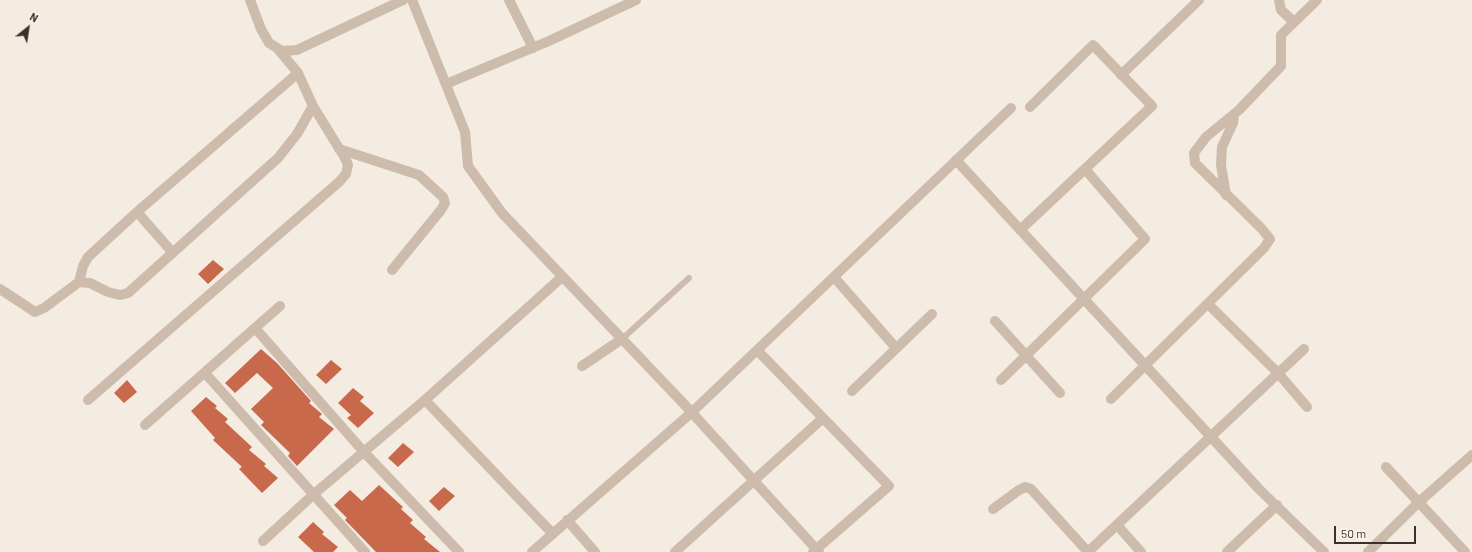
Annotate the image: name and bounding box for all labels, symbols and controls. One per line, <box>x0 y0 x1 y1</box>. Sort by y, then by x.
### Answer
north arrow <box>8 8 48 48</box>
text: N <box>28 10 41 25</box>
scale bar <box>1336 518 1418 544</box>
text: 50 m <box>1341 526 1366 540</box>

